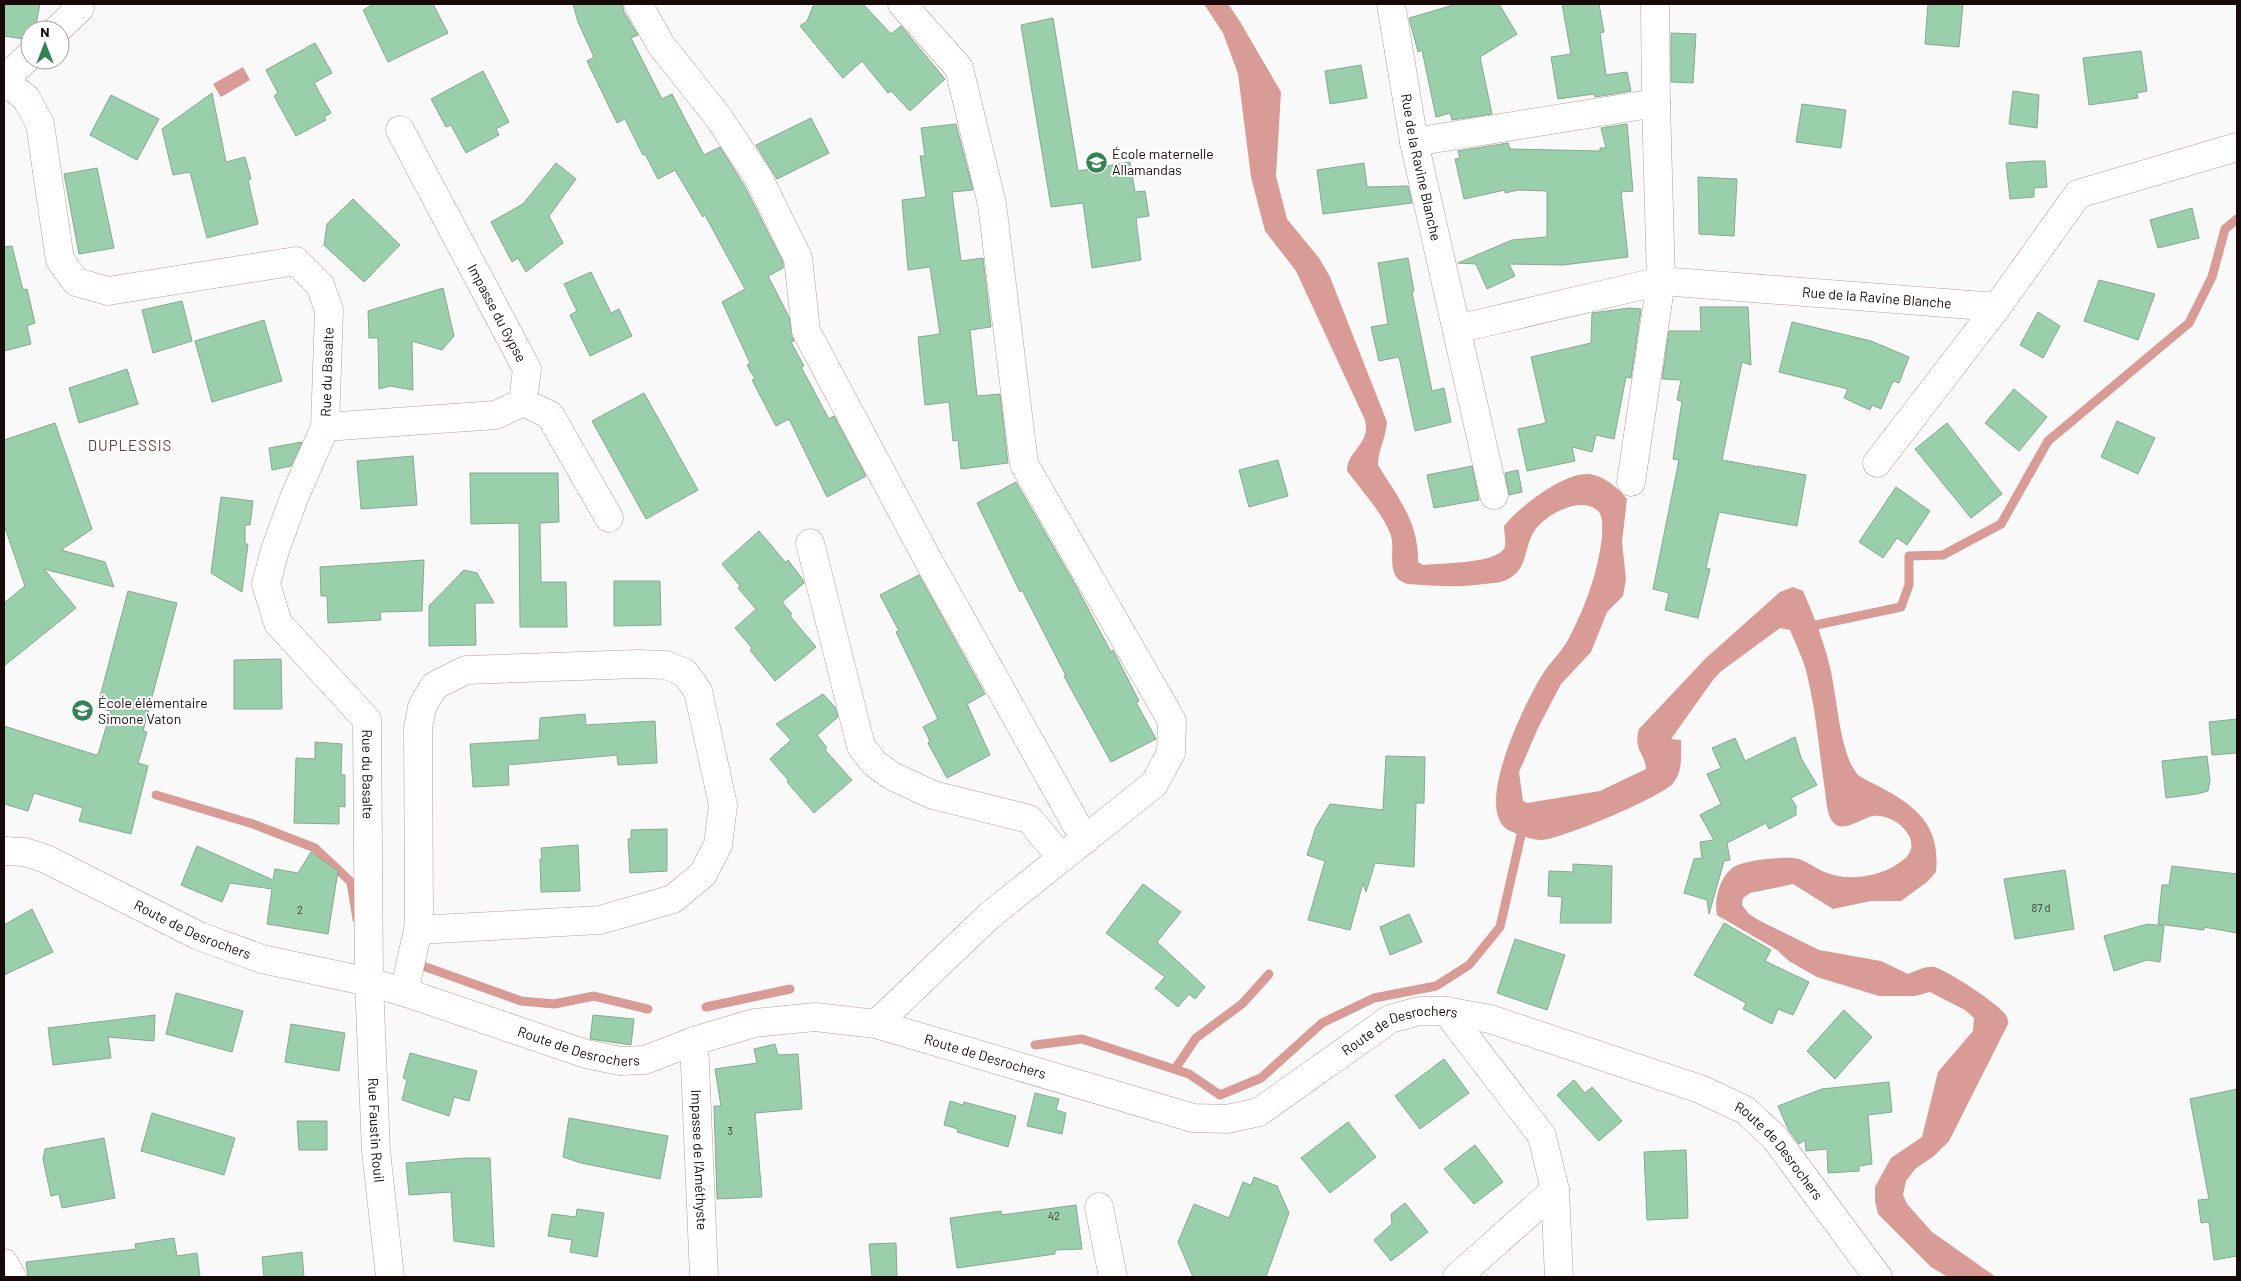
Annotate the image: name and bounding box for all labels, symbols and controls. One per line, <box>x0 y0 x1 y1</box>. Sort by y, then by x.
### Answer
north arrow <box>20 20 70 70</box>
text: N <box>40 23 50 40</box>
street label: Rue de la Ravine Blanche <box>1398 92 1445 242</box>
place label: École maternelle Allamandas <box>1112 145 1214 178</box>
school or university icon: École maternelle Allamandas <box>1084 150 1108 174</box>
street label: Impasse du Gypse <box>464 261 530 365</box>
street label: Rue de la Ravine Blanche <box>1801 283 1952 311</box>
street label: Rue du Basalte <box>316 327 337 417</box>
district label: DUPLESSIS <box>88 436 172 454</box>
place label: École élémentaire Simone Vaton <box>98 694 208 727</box>
school or university icon: École élémentaire Simone Vaton <box>70 699 94 723</box>
street label: Rue du Basalte <box>359 729 377 819</box>
street label: Route de Desrochers <box>131 896 254 962</box>
house number: 87 d <box>2031 901 2051 914</box>
house number: 2 <box>297 903 303 916</box>
street label: Route de Desrochers <box>1338 1002 1459 1059</box>
street label: Route de Desrochers <box>516 1022 640 1069</box>
street label: Route de Desrochers <box>922 1030 1048 1082</box>
street label: Rue Faustin Rouil <box>365 1077 388 1183</box>
street label: Impasse de l'Améthyste <box>688 1089 711 1231</box>
street label: Route de Desrochers <box>1732 1098 1827 1203</box>
house number: 3 <box>727 1124 733 1137</box>
house number: 42 <box>1048 1209 1060 1222</box>

